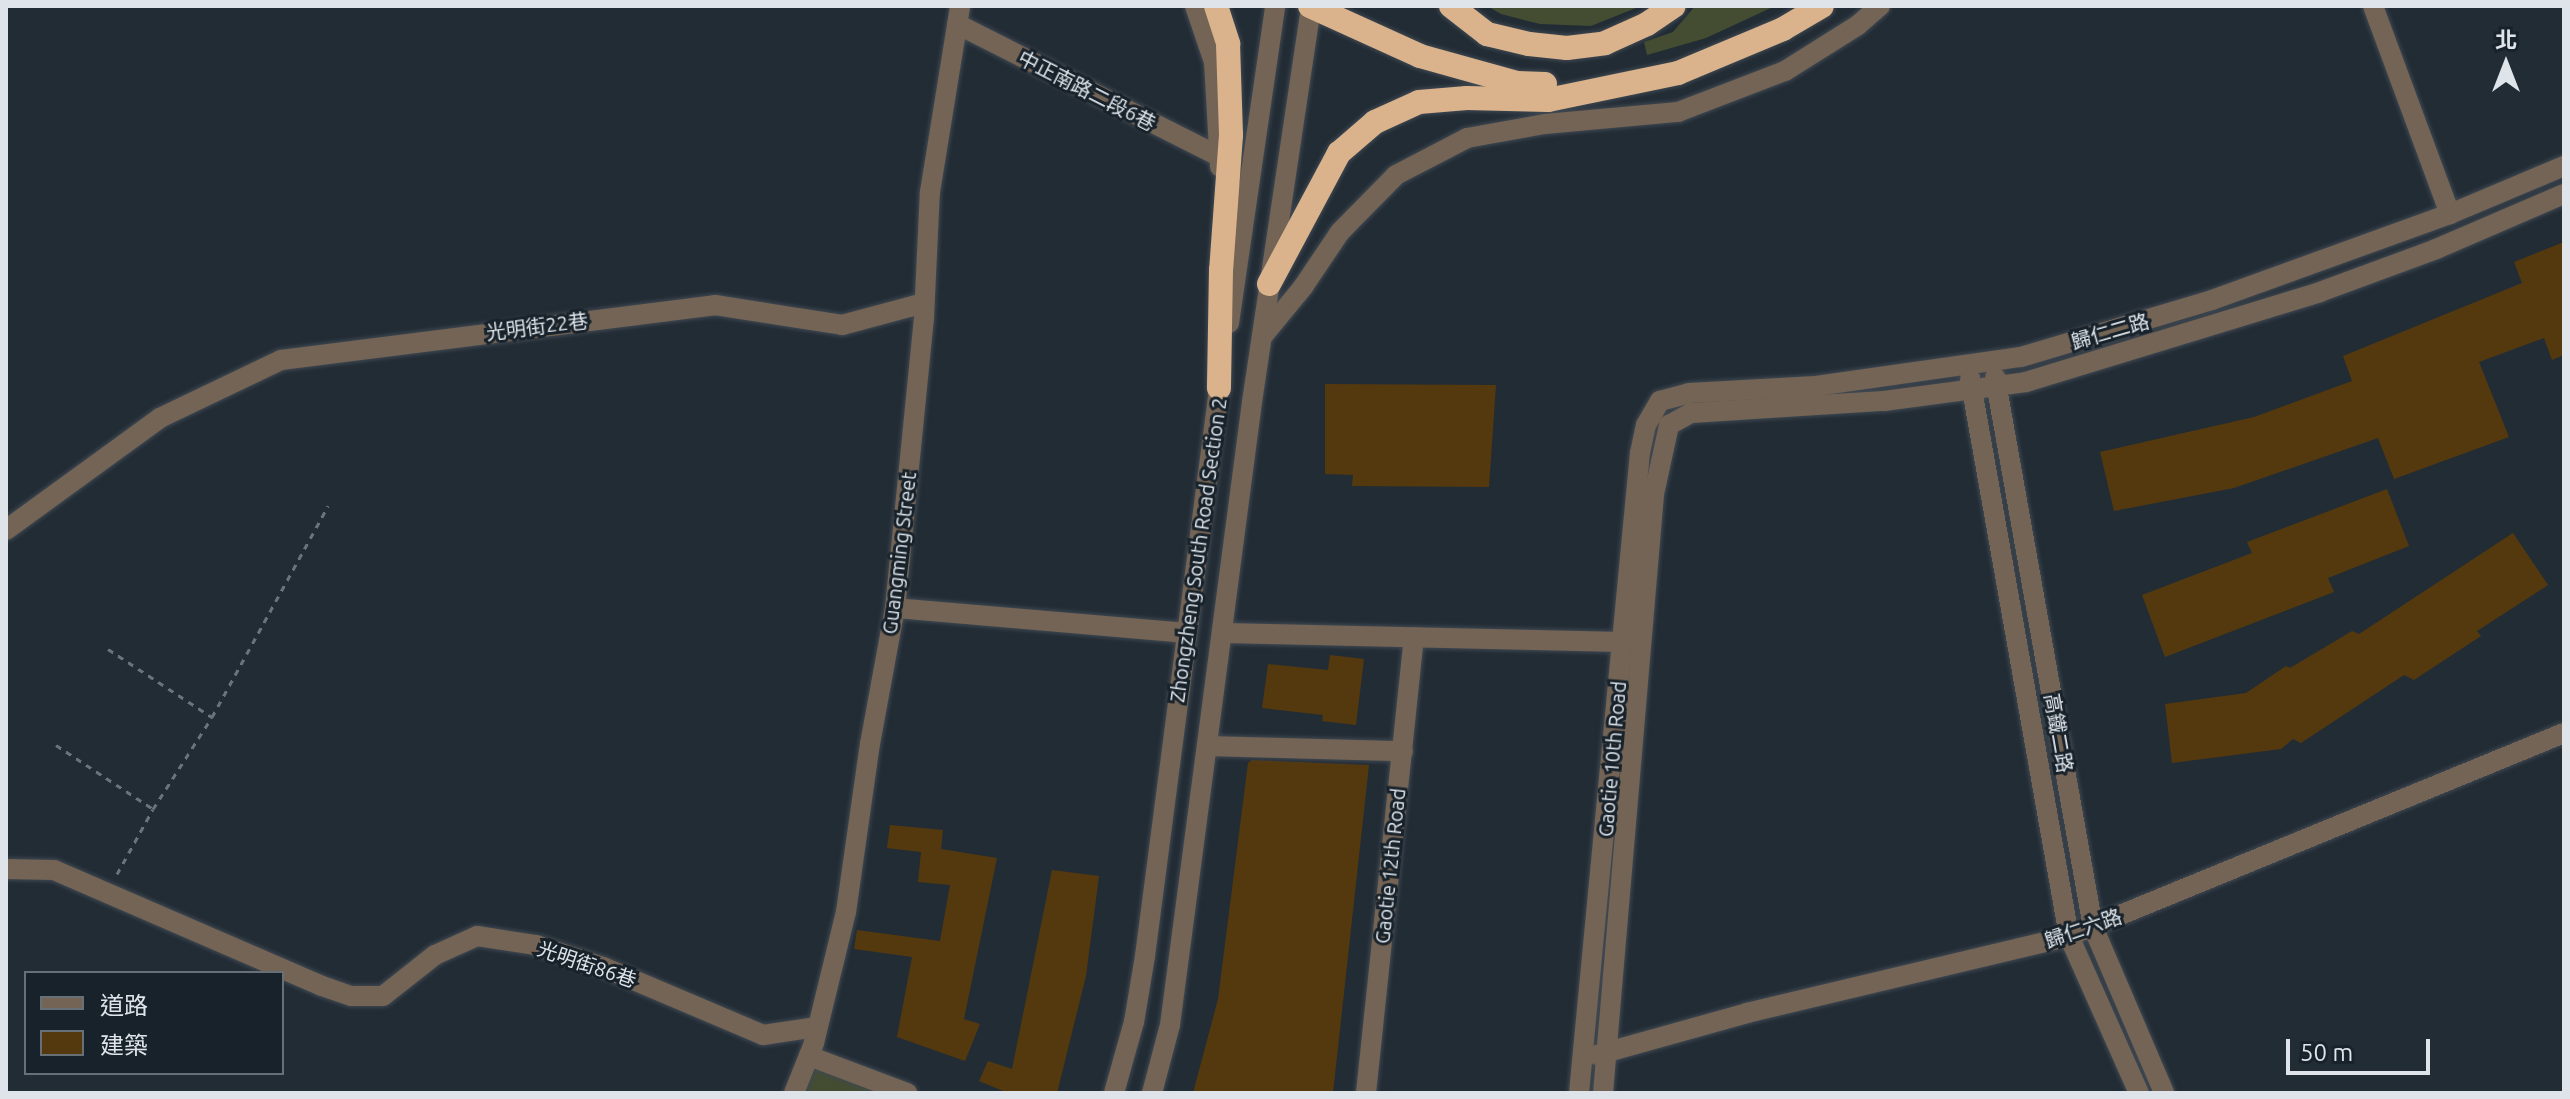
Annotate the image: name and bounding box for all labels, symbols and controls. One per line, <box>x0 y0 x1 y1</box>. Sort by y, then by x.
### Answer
north arrow <box>2466 24 2546 104</box>
text: 北 <box>2495 27 2517 52</box>
street label: 中正南路二段6巷 <box>1014 45 1160 135</box>
street label: 光明街22巷 <box>485 308 589 344</box>
street label: 歸仁二路 <box>2068 308 2152 354</box>
street label: Zhongzheng South Road Section 2 <box>1165 396 1231 704</box>
street label: Guangming Street <box>877 470 921 636</box>
street label: Gaotie 10th Road <box>1593 680 1631 838</box>
street label: 高鐵二路 <box>2040 692 2078 774</box>
street label: Gaotie 12th Road <box>1370 787 1410 945</box>
street label: 歸仁六路 <box>2041 904 2125 952</box>
street label: 光明街86巷 <box>535 936 639 992</box>
legend <box>24 971 284 1075</box>
text: 道路 <box>100 992 148 1019</box>
scale bar <box>2290 1023 2434 1073</box>
text: 建築 <box>100 1032 148 1059</box>
text: 50 m <box>2300 1039 2353 1066</box>

